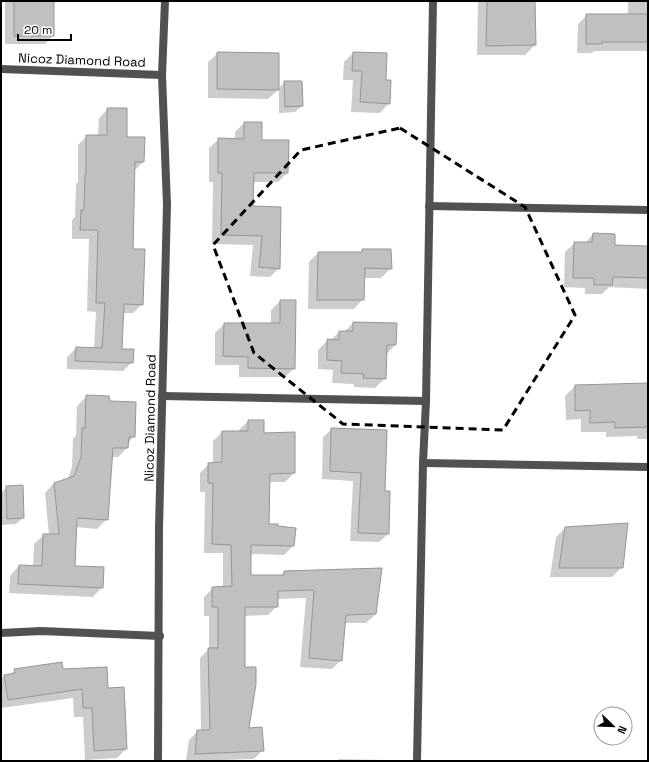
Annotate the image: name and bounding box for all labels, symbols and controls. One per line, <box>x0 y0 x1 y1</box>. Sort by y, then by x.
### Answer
scale bar <box>18 16 71 42</box>
text: 20 m <box>24 22 52 38</box>
street label: Nicoz Diamond Road <box>18 49 146 71</box>
street label: Nicoz Diamond Road <box>140 354 160 482</box>
north arrow <box>593 706 633 746</box>
text: N <box>614 724 630 736</box>

